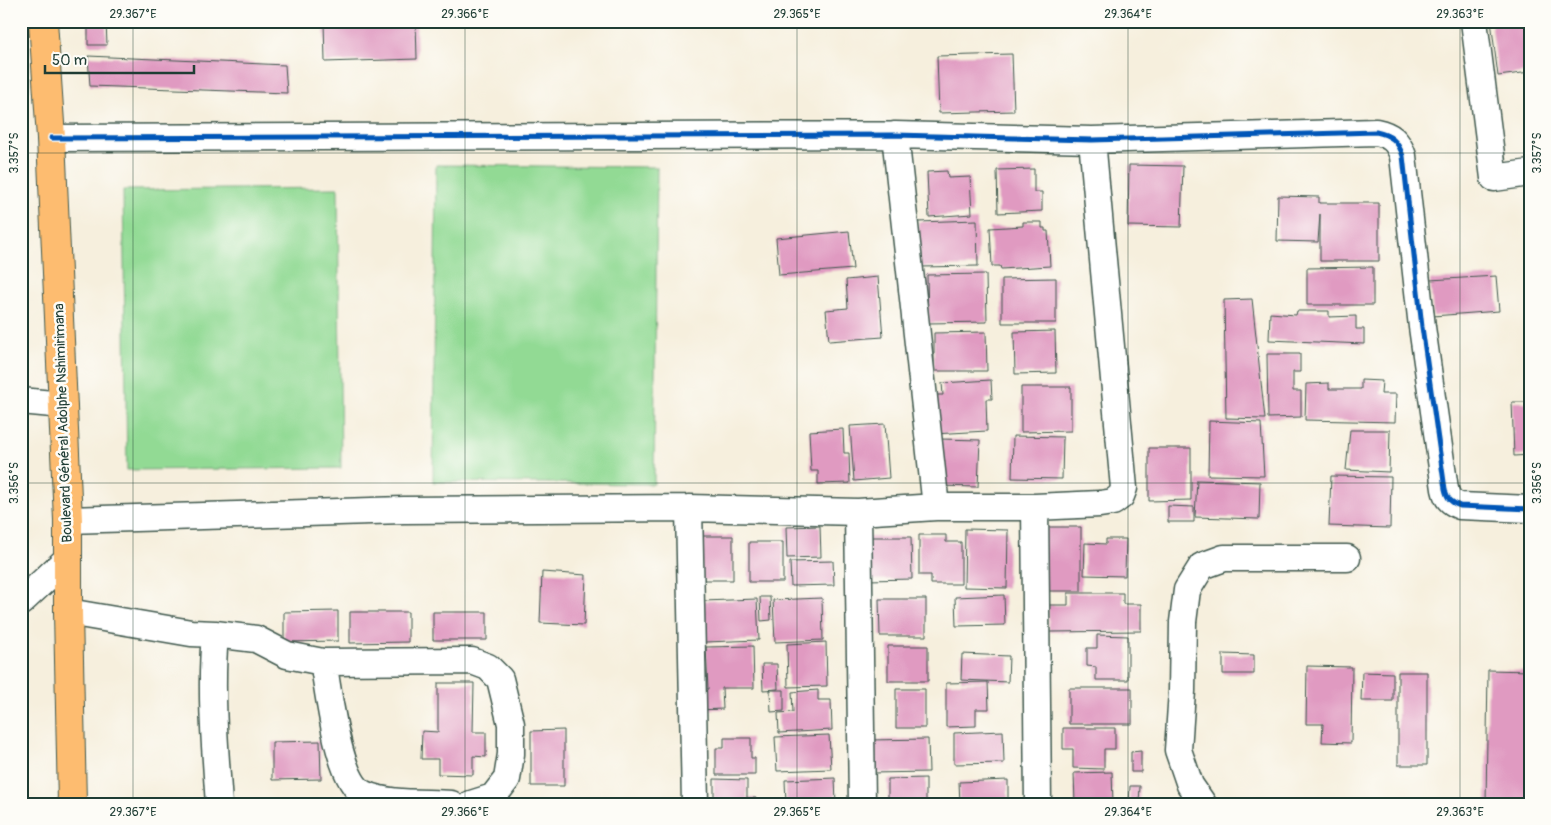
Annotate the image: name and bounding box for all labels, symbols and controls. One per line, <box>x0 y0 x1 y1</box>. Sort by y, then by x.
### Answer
text: 29.367°E <box>110 7 156 22</box>
text: 29.366°E <box>441 7 489 22</box>
text: 29.365°E <box>773 7 821 22</box>
text: 29.364°E <box>1104 7 1152 22</box>
text: 29.363°E <box>1436 7 1484 22</box>
scale bar <box>45 42 194 74</box>
text: 50 m <box>52 51 87 70</box>
text: 3.357°S <box>7 132 22 174</box>
text: 3.357°S <box>1530 132 1545 174</box>
street label: Boulevard Général Adolphe Nshimirimana <box>50 303 76 543</box>
text: 3.356°S <box>7 462 22 504</box>
text: 3.356°S <box>1530 462 1545 504</box>
text: 29.367°E <box>110 805 156 820</box>
text: 29.366°E <box>441 805 489 820</box>
text: 29.365°E <box>773 805 821 820</box>
text: 29.364°E <box>1104 805 1152 820</box>
text: 29.363°E <box>1436 805 1484 820</box>

